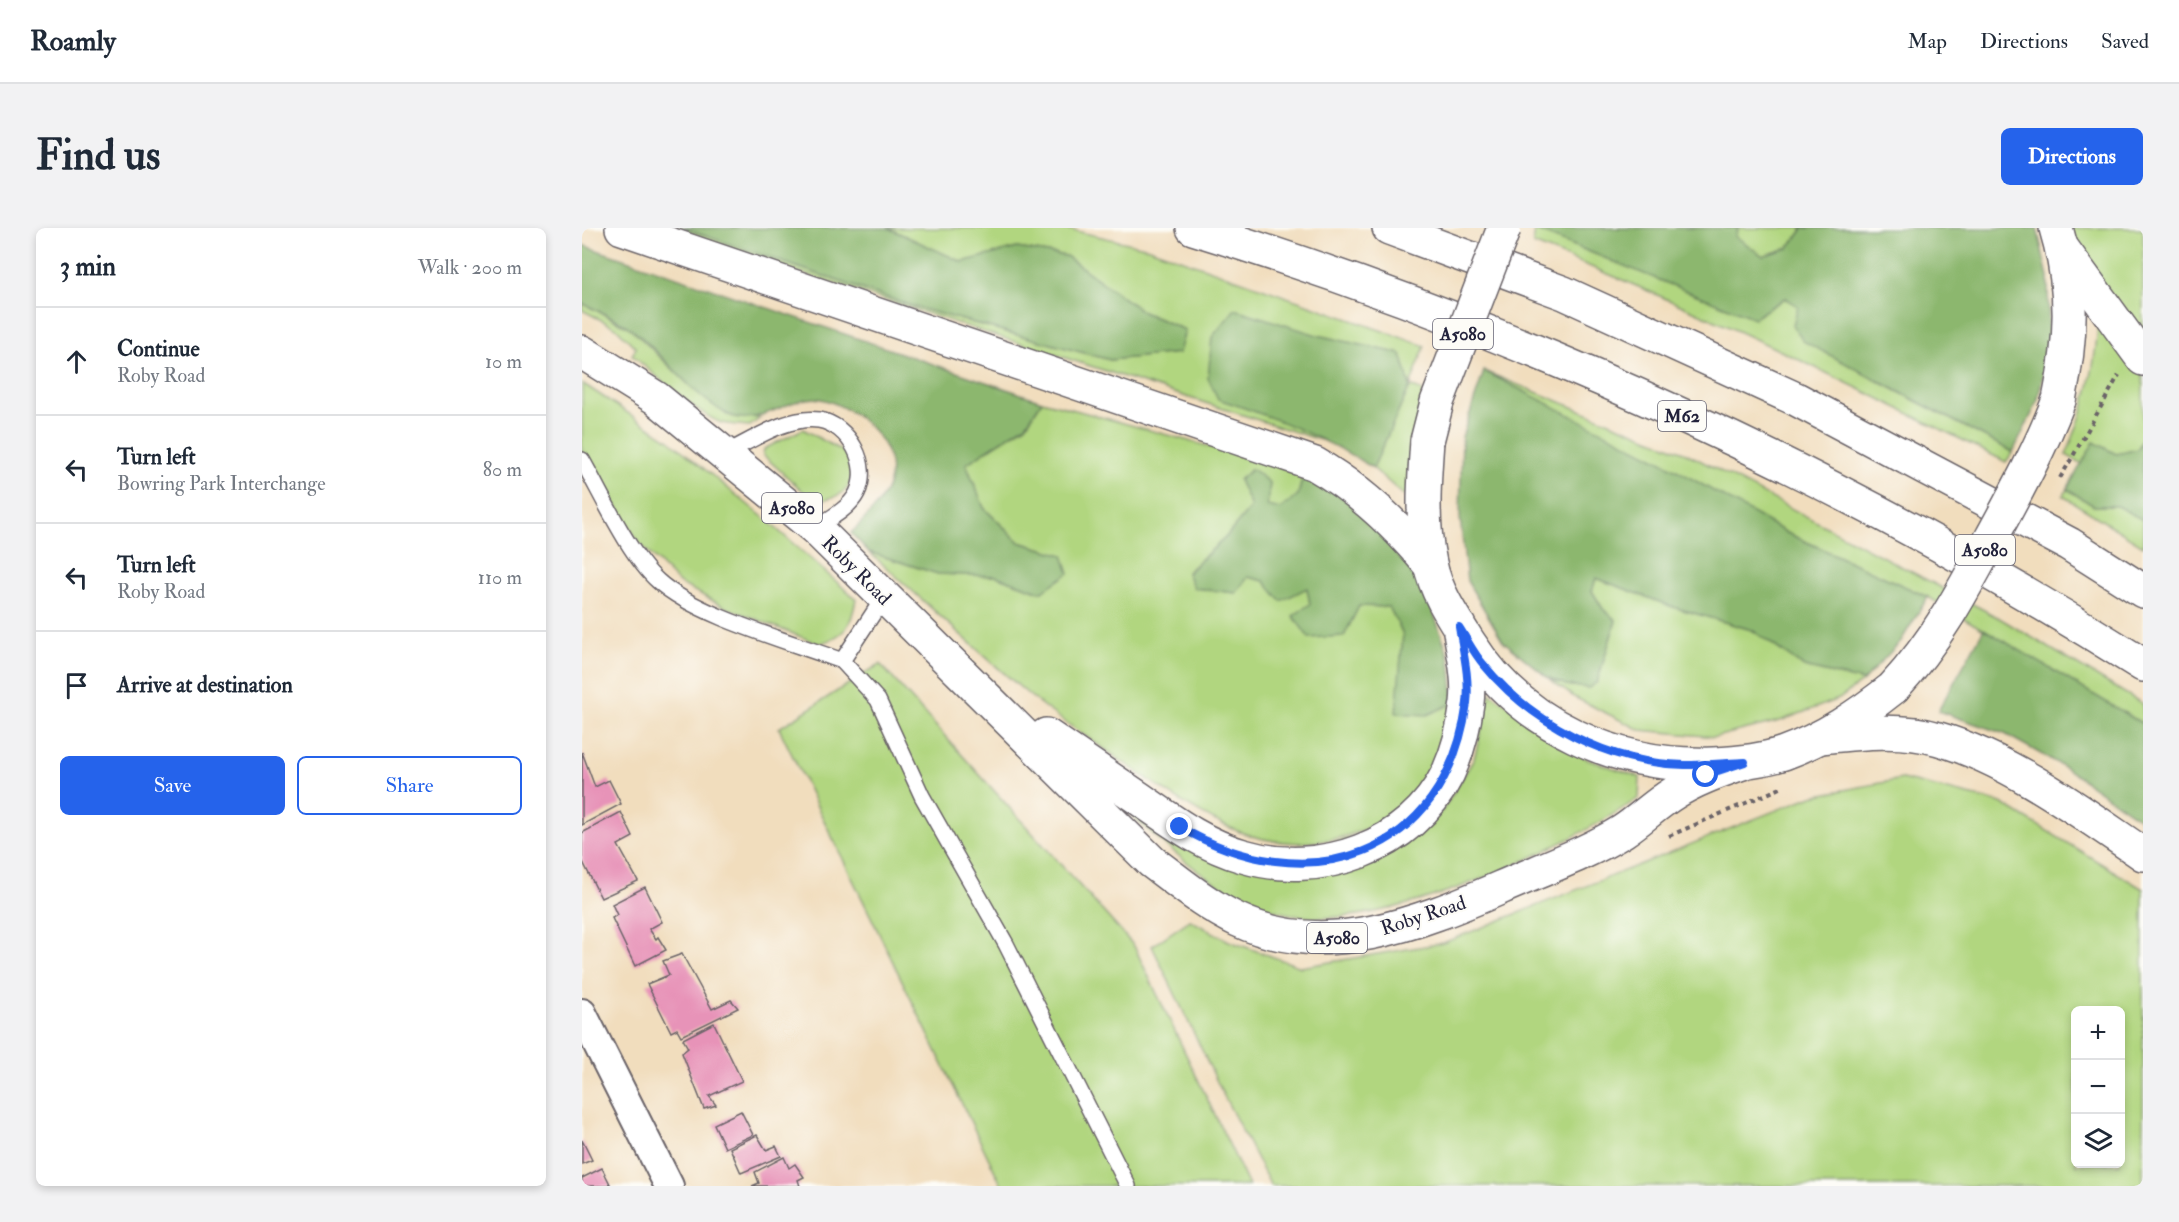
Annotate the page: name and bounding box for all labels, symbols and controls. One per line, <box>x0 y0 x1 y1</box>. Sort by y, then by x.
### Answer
text: Roamly <box>30 24 116 59</box>
text: Map <box>1907 28 1947 55</box>
text: Directions <box>1980 28 2068 55</box>
text: Saved <box>2101 28 2149 55</box>
button: Directions <box>2001 128 2143 185</box>
text: Find us <box>36 130 160 182</box>
text: 3 min <box>60 251 116 283</box>
text: Walk · 200 m <box>418 255 522 280</box>
road number: A5080 <box>1433 319 1493 349</box>
text: Continue <box>117 335 200 363</box>
icon: ahead <box>60 345 93 378</box>
text: 10 m <box>485 349 522 374</box>
text: Roby Road <box>117 363 205 388</box>
road number: M62 <box>1658 401 1706 431</box>
text: Turn left <box>117 443 196 471</box>
icon: left <box>60 453 93 486</box>
text: 80 m <box>483 457 522 482</box>
text: Bowring Park Interchange <box>117 471 326 496</box>
road number: A5080 <box>762 493 822 523</box>
street label: Roby Road <box>817 530 897 611</box>
road number: A5080 <box>1955 535 2015 565</box>
text: Turn left <box>117 551 196 579</box>
icon: left <box>60 561 93 594</box>
text: 110 m <box>478 565 522 590</box>
text: Roby Road <box>117 579 205 604</box>
icon: arrive <box>60 669 93 702</box>
text: Arrive at destination <box>117 671 293 699</box>
button: Save <box>60 756 285 815</box>
button: Share <box>297 756 522 815</box>
route start <box>1692 761 1718 787</box>
route end <box>1166 813 1192 839</box>
street label: Roby Road <box>1377 890 1469 941</box>
road number: A5080 <box>1307 923 1367 953</box>
map controls <box>2071 1006 2125 1168</box>
button: + <box>2071 1006 2125 1060</box>
button: − <box>2071 1060 2125 1114</box>
button: layers <box>2071 1114 2125 1168</box>

